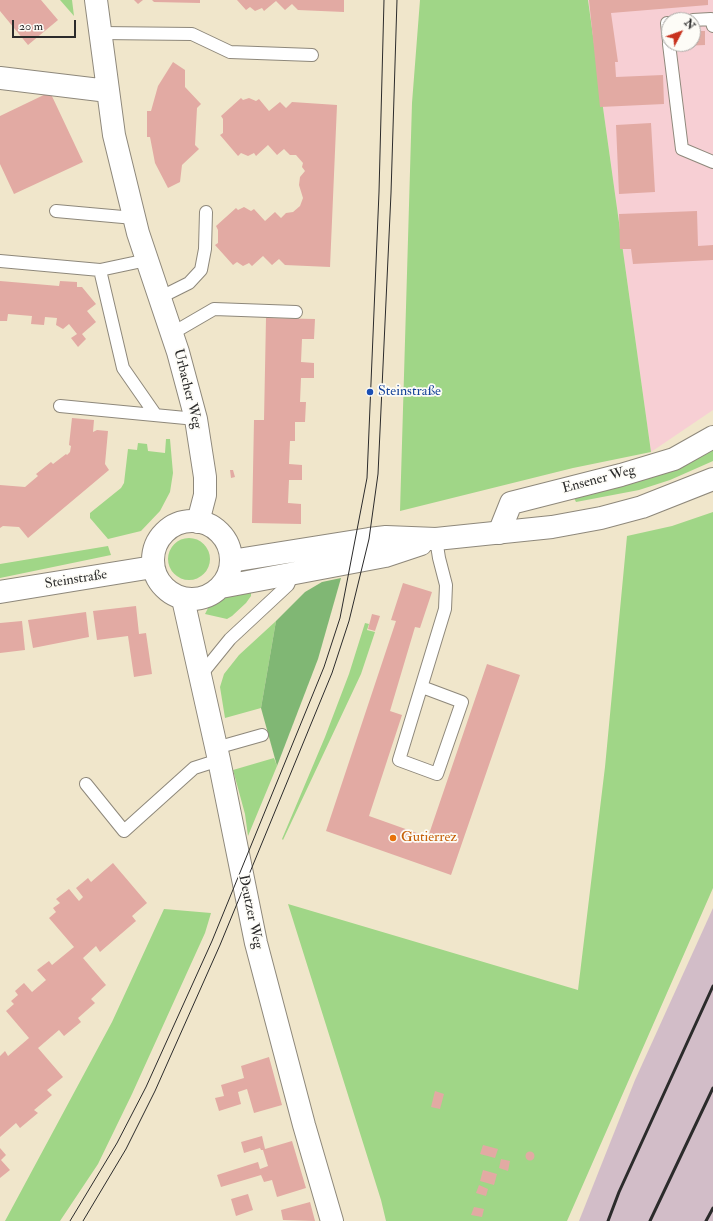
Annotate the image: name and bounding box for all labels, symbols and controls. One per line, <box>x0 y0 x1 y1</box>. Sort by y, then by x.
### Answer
scale bar <box>14 12 78 38</box>
north arrow <box>661 12 701 52</box>
text: N <box>682 16 698 32</box>
text: 20 m <box>19 19 43 34</box>
street label: Urbacher Weg <box>169 347 205 431</box>
place label: Steinstraße <box>378 384 441 400</box>
marker: Steinstraße <box>365 387 375 397</box>
street label: Ensener Weg <box>561 462 637 498</box>
street label: Steinstraße <box>44 567 108 593</box>
place label: Gutierrez <box>401 830 457 846</box>
marker: Gutierrez <box>388 833 398 843</box>
street label: Deutzer Weg <box>234 873 266 951</box>

